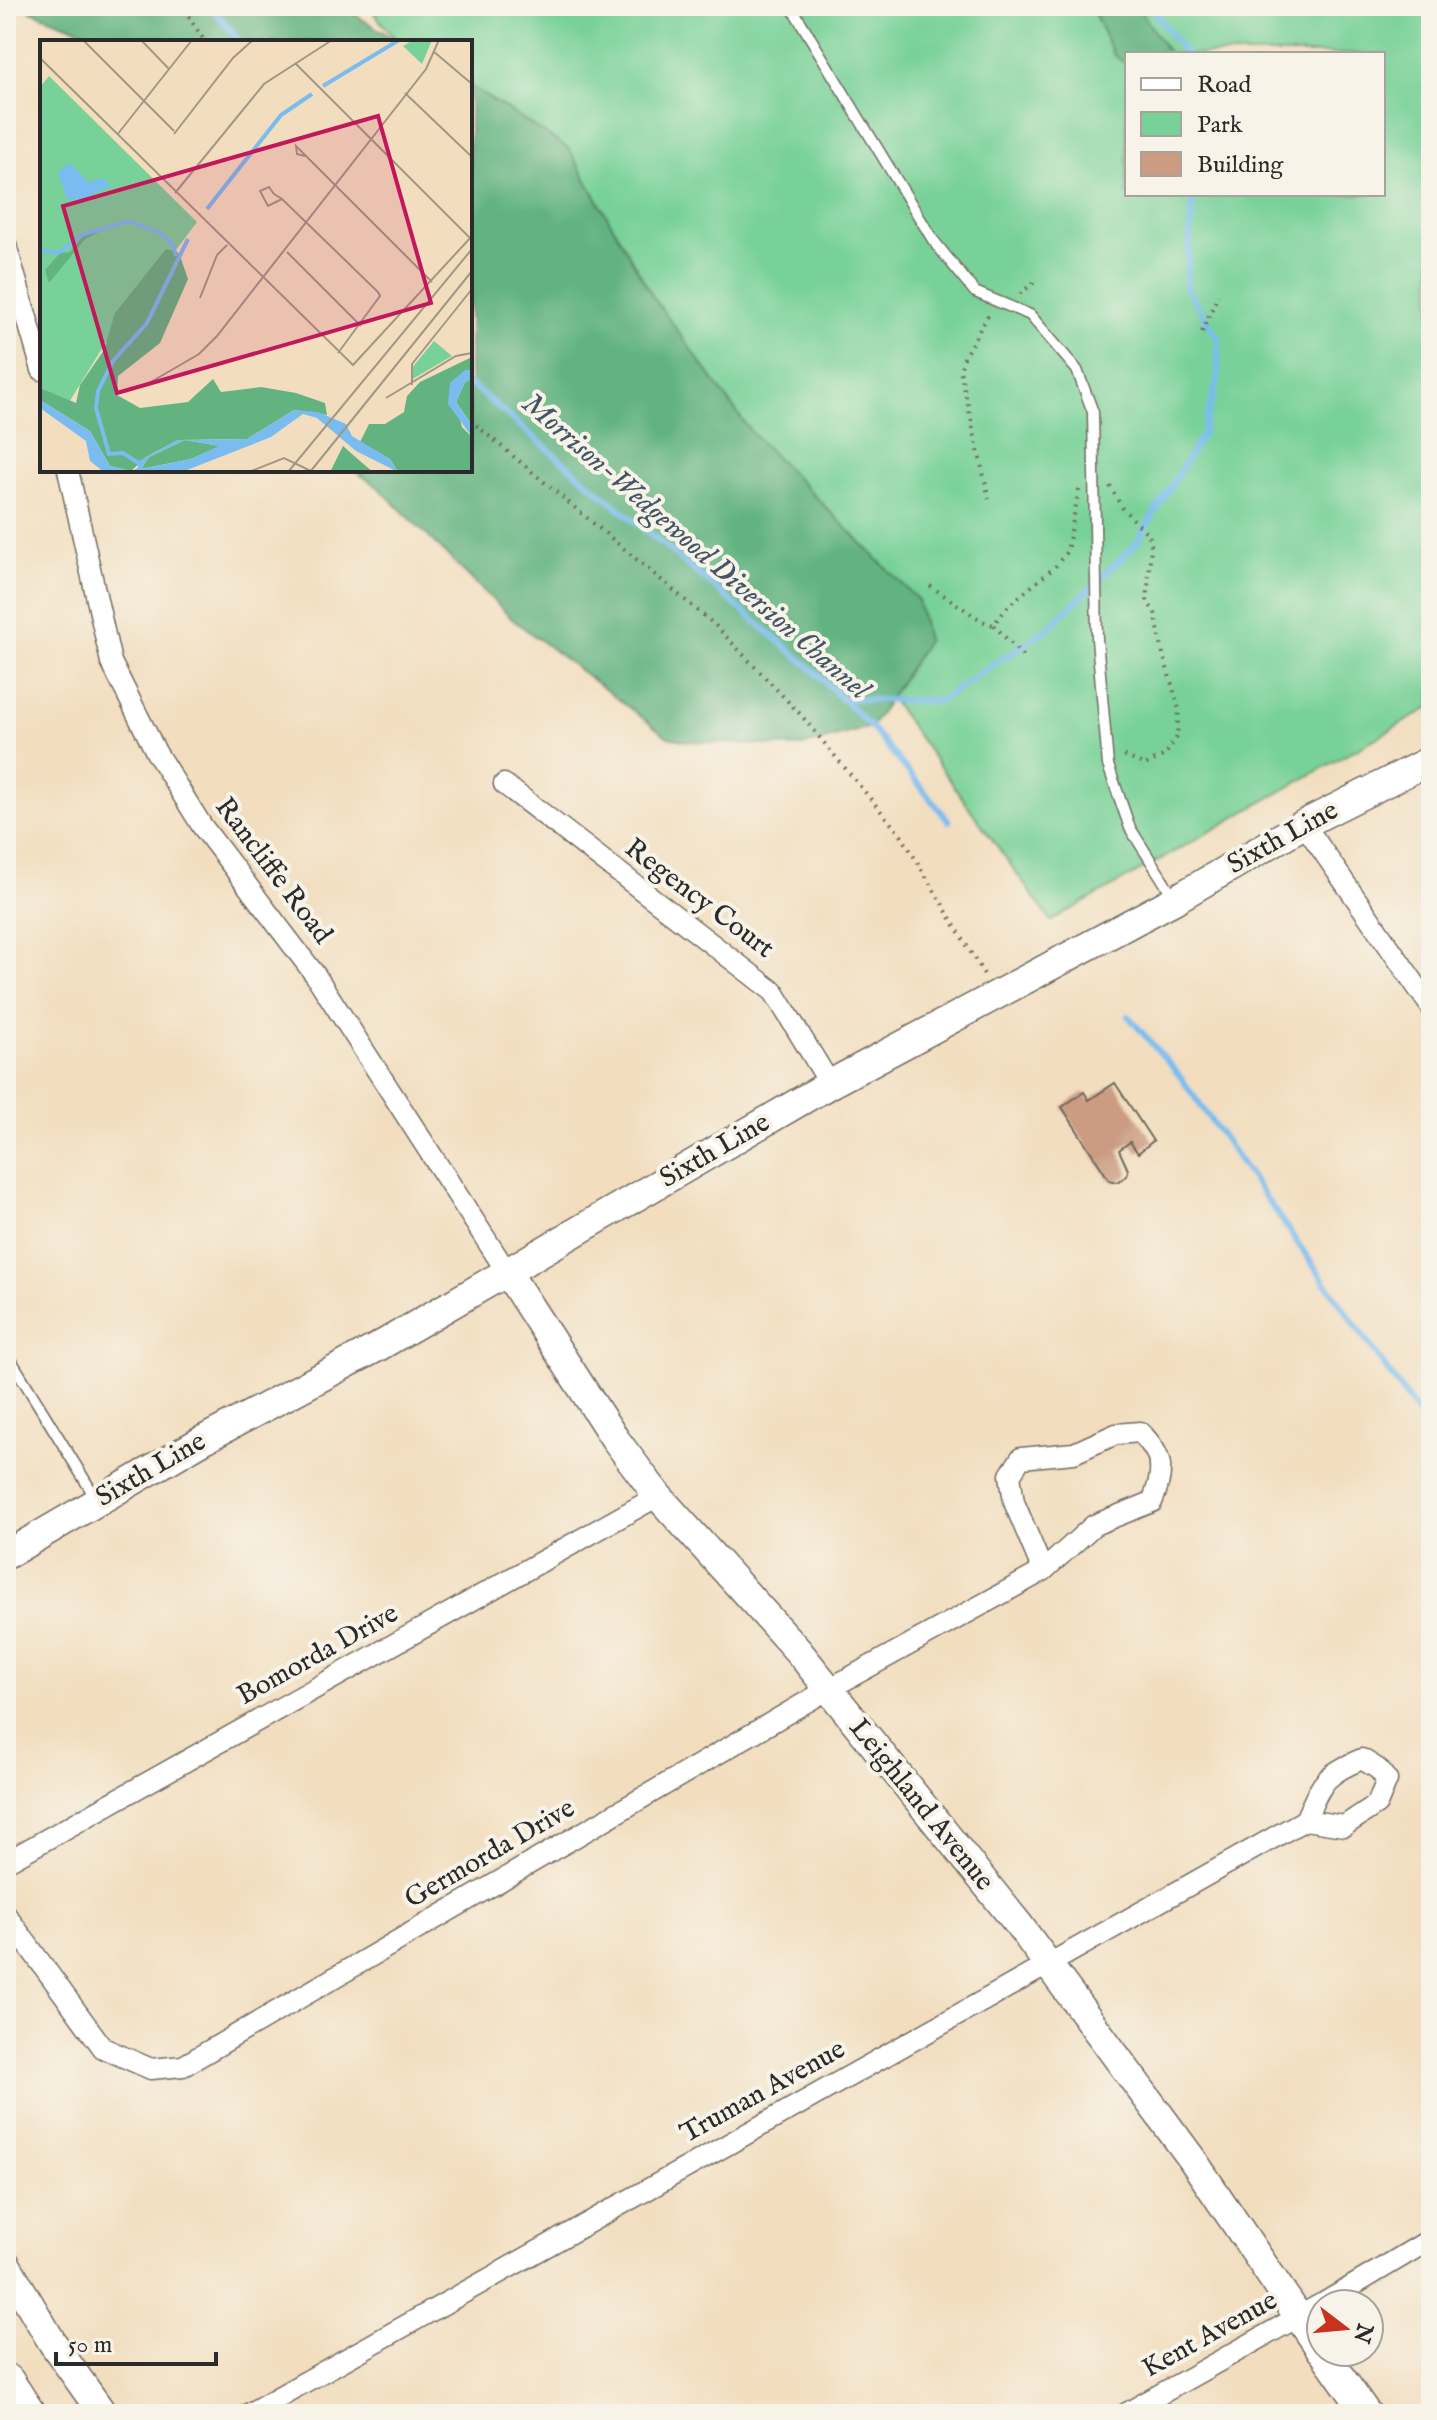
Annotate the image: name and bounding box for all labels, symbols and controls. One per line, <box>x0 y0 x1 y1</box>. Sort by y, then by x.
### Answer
inset map <box>40 40 472 472</box>
legend <box>1125 52 1385 196</box>
text: Road <box>1197 70 1251 101</box>
text: Park <box>1197 110 1243 141</box>
text: Building <box>1197 150 1284 181</box>
water label: Morrison-Wedgewood Diversion Channel <box>513 385 879 711</box>
street label: Rancliffe Road <box>207 791 339 951</box>
street label: Sixth Line <box>1221 793 1345 883</box>
street label: Regency Court <box>617 831 781 967</box>
street label: Sixth Line <box>654 1105 776 1196</box>
street label: Sixth Line <box>90 1424 212 1515</box>
street label: Bomorda Drive <box>231 1596 405 1714</box>
street label: Leighland Avenue <box>841 1712 1001 1898</box>
street label: Germorda Drive <box>399 1791 581 1917</box>
street label: Truman Avenue <box>674 2032 852 2152</box>
street label: Kent Avenue <box>1136 2283 1284 2386</box>
north arrow <box>1305 2288 1385 2368</box>
scale bar <box>56 2316 216 2366</box>
text: N <box>1346 2319 1379 2346</box>
text: 50 m <box>68 2330 112 2361</box>

